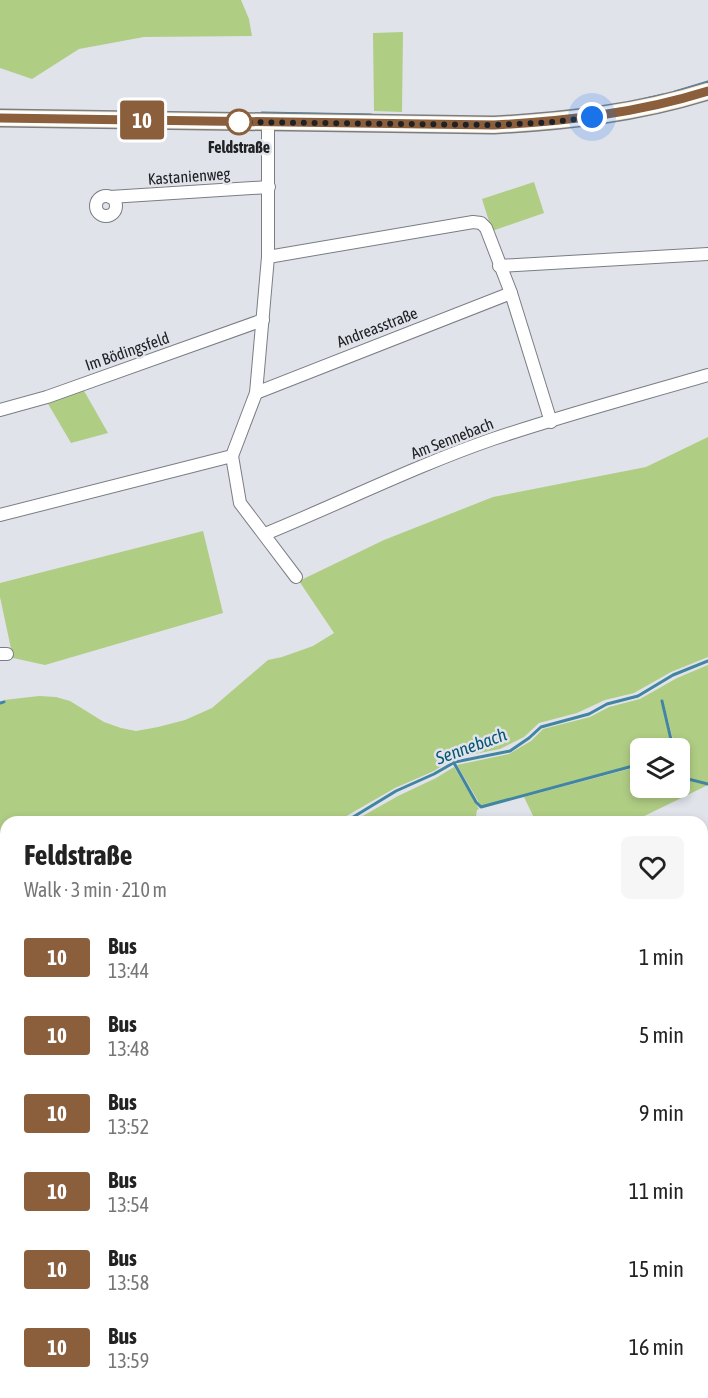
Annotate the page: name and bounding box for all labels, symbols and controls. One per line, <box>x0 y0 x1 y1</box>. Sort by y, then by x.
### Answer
line badge: 10 <box>115 100 169 140</box>
your location <box>577 102 607 132</box>
text: 10 <box>132 108 152 132</box>
marker: Feldstraße <box>226 109 252 135</box>
place label: Feldstraße <box>208 138 270 156</box>
street label: Kastanienweg <box>147 164 231 189</box>
street label: Andreasstraße <box>334 303 420 351</box>
street label: Im Bödingsfeld <box>83 328 172 375</box>
street label: Am Sennebach <box>408 414 496 462</box>
water label: Sennebach <box>432 723 509 769</box>
map controls <box>630 738 690 798</box>
button: layers <box>630 738 690 798</box>
button: heart <box>621 836 684 899</box>
text: Feldstraße <box>24 839 132 871</box>
text: Walk · 3 min · 210 m <box>24 878 167 901</box>
text: Bus <box>108 933 137 959</box>
text: 1 min <box>639 944 684 970</box>
text: 10 <box>47 945 67 969</box>
text: 13:44 <box>108 959 149 982</box>
text: Bus <box>108 1011 137 1037</box>
text: 5 min <box>639 1022 684 1048</box>
text: 10 <box>47 1023 67 1047</box>
text: 13:48 <box>108 1037 149 1060</box>
text: Bus <box>108 1089 137 1115</box>
text: 9 min <box>639 1100 684 1126</box>
text: 10 <box>47 1101 67 1125</box>
text: 13:52 <box>108 1115 149 1138</box>
text: Bus <box>108 1167 137 1193</box>
text: 11 min <box>629 1178 684 1204</box>
text: 10 <box>47 1179 67 1203</box>
text: 13:54 <box>108 1193 149 1216</box>
text: Bus <box>108 1245 137 1271</box>
text: 15 min <box>629 1256 684 1282</box>
text: 10 <box>47 1257 67 1281</box>
text: 13:58 <box>108 1271 149 1294</box>
text: Bus <box>108 1323 137 1349</box>
text: 16 min <box>629 1334 684 1360</box>
text: 10 <box>47 1335 67 1359</box>
text: 13:59 <box>108 1349 149 1372</box>

